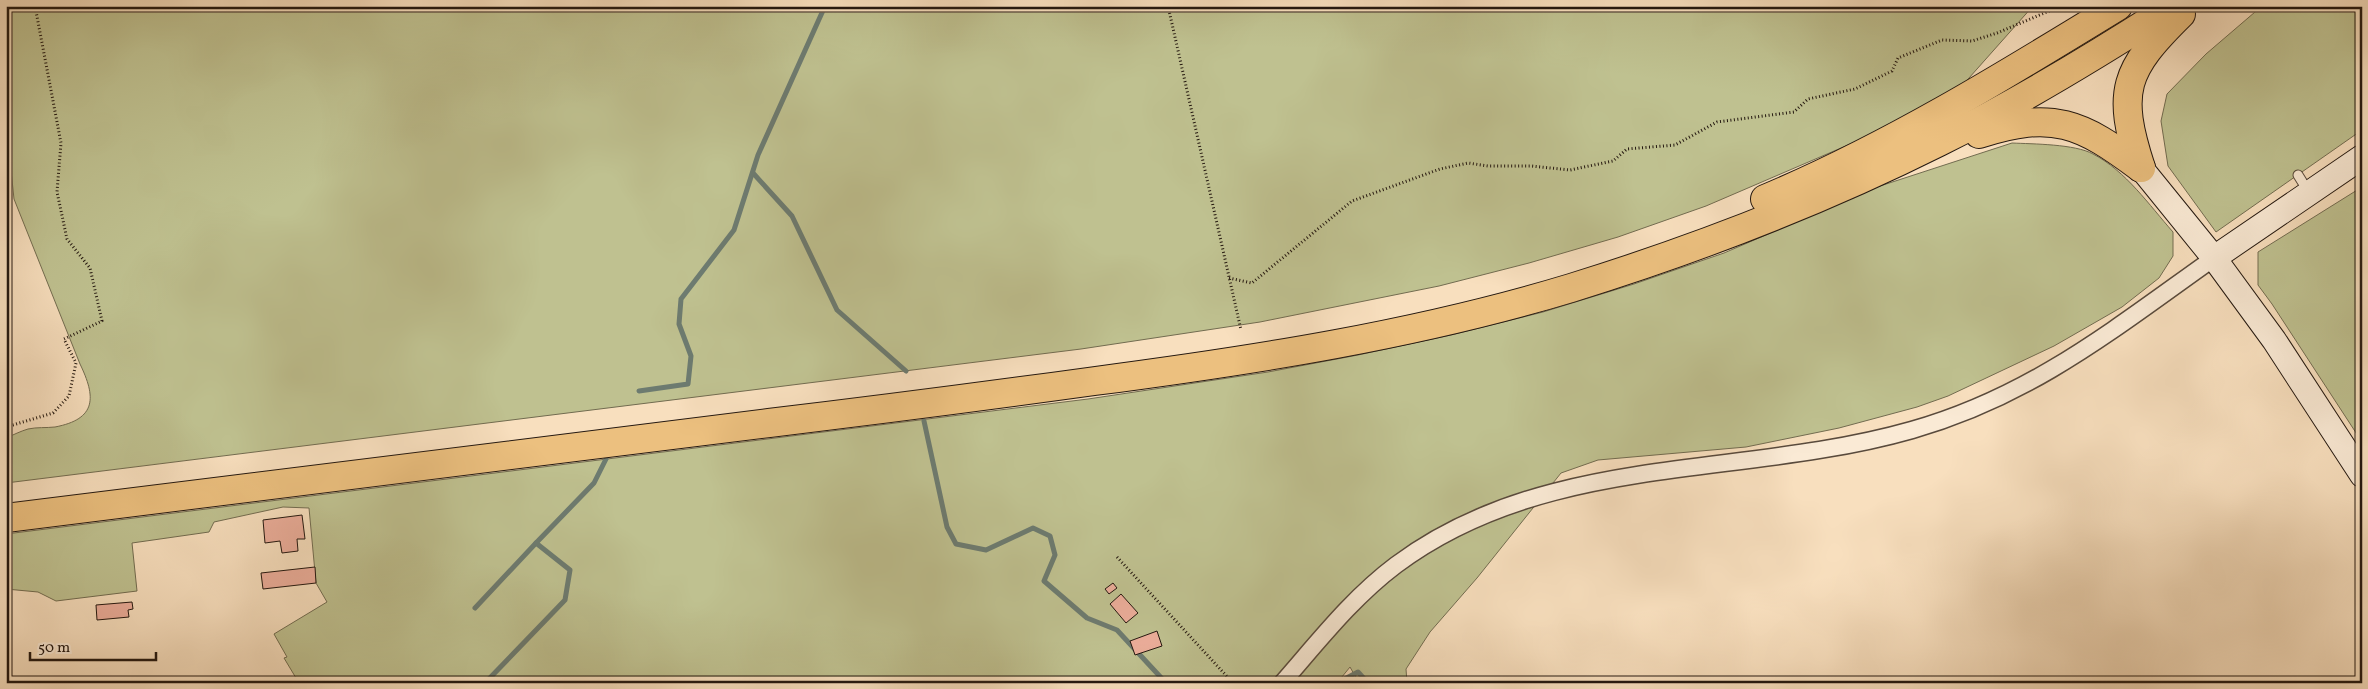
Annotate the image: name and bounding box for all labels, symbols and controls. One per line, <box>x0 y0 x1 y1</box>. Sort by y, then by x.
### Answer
scale bar <box>30 629 156 661</box>
text: 50 m <box>38 638 70 659</box>

